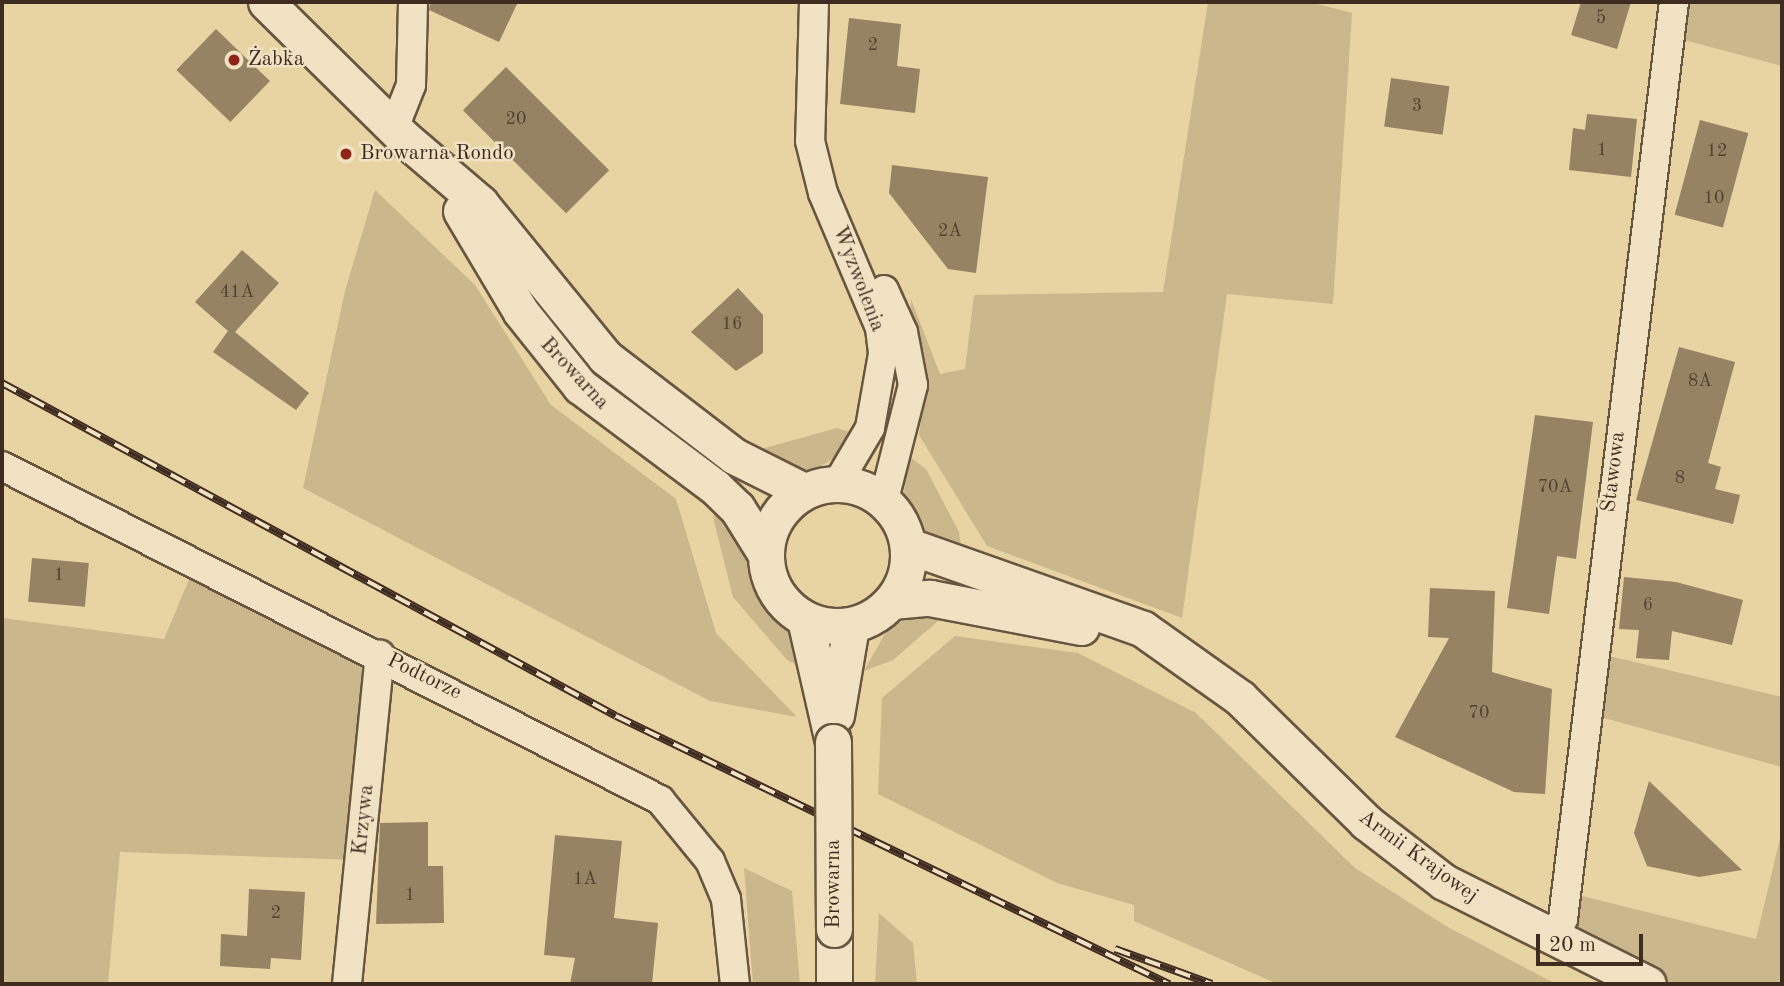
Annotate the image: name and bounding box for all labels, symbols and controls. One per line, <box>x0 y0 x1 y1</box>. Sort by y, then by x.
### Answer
house number: 5 <box>1596 7 1606 29</box>
house number: 2 <box>868 34 878 56</box>
place label: Żabka <box>248 47 304 73</box>
marker: Żabka <box>226 52 242 68</box>
house number: 3 <box>1412 95 1422 117</box>
house number: 20 <box>506 108 526 130</box>
house number: 1 <box>1597 139 1607 161</box>
house number: 12 <box>1707 140 1727 162</box>
place label: Browarna Rondo <box>360 141 514 167</box>
marker: Browarna Rondo <box>338 146 354 162</box>
house number: 10 <box>1704 187 1724 209</box>
house number: 2A <box>938 220 962 242</box>
street label: Wyzwolenia <box>826 223 890 335</box>
house number: 41A <box>220 281 254 303</box>
house number: 16 <box>722 313 742 335</box>
street label: Browarna <box>534 333 614 415</box>
house number: 8A <box>1688 370 1712 392</box>
street label: Stawowa <box>1597 430 1631 514</box>
house number: 8 <box>1675 467 1685 489</box>
house number: 70A <box>1538 476 1572 498</box>
house number: 1 <box>54 564 64 586</box>
house number: 6 <box>1643 594 1653 616</box>
street label: Podtorze <box>383 648 465 706</box>
house number: 70 <box>1469 702 1489 724</box>
street label: Krzywa <box>348 783 380 857</box>
street label: Armii Krajowej <box>1353 805 1483 909</box>
street label: Browarna <box>821 839 847 929</box>
house number: 1A <box>573 868 597 890</box>
house number: 1 <box>405 884 415 906</box>
house number: 2 <box>271 902 281 924</box>
scale bar <box>1539 920 1646 964</box>
text: 20 m <box>1549 935 1596 956</box>

